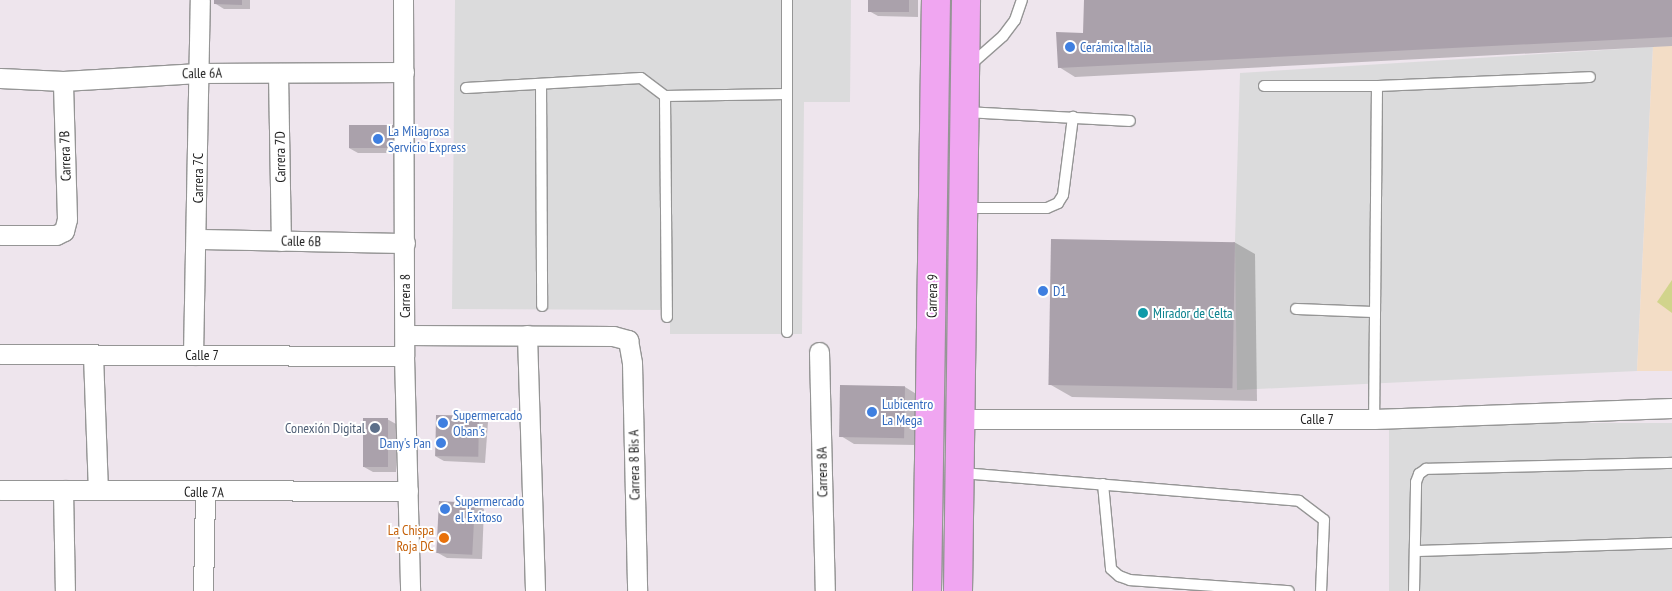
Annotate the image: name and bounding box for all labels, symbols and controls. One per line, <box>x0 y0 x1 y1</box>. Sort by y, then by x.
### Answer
place label: Cerámica Italia <box>1080 39 1152 55</box>
marker: Cerámica Italia <box>1064 41 1076 53</box>
street label: Calle 6A <box>182 64 222 82</box>
place label: La Milagrosa Servicio Express <box>388 123 466 156</box>
street label: Carrera 7B <box>56 130 74 182</box>
street label: Carrera 7D <box>271 131 289 183</box>
marker: La Milagrosa Servicio Express <box>372 133 384 145</box>
street label: Carrera 7C <box>190 153 206 203</box>
street label: Calle 6B <box>281 232 321 250</box>
street label: Carrera 8 <box>397 274 413 318</box>
street label: Carrera 9 <box>923 274 941 318</box>
place label: D1 <box>1053 283 1067 299</box>
marker: D1 <box>1037 285 1049 297</box>
place label: Mirador de Celta <box>1153 305 1233 321</box>
marker: Mirador de Celta <box>1137 307 1149 319</box>
street label: Calle 7 <box>185 347 219 363</box>
place label: Lubicentro La Mega <box>882 396 933 428</box>
marker: Lubicentro La Mega <box>866 406 878 418</box>
place label: Supermercado Oban's <box>453 407 522 440</box>
street label: Calle 7 <box>1300 411 1334 427</box>
marker: Supermercado Oban's <box>437 417 449 429</box>
place label: Conexión Digital <box>285 420 365 436</box>
marker: Conexión Digital <box>369 422 381 434</box>
street label: Carrera 8 Bis A <box>625 429 643 501</box>
place label: Dany's Pan <box>379 435 431 451</box>
marker: Dany's Pan <box>435 437 447 449</box>
street label: Carrera 8A <box>813 447 831 497</box>
street label: Calle 7A <box>184 483 224 501</box>
place label: Supermercado el Exitoso <box>455 493 524 526</box>
marker: Supermercado el Exitoso <box>439 503 451 515</box>
place label: La Chispa Roja DC <box>388 522 434 554</box>
marker: La Chispa Roja DC <box>438 532 450 544</box>

